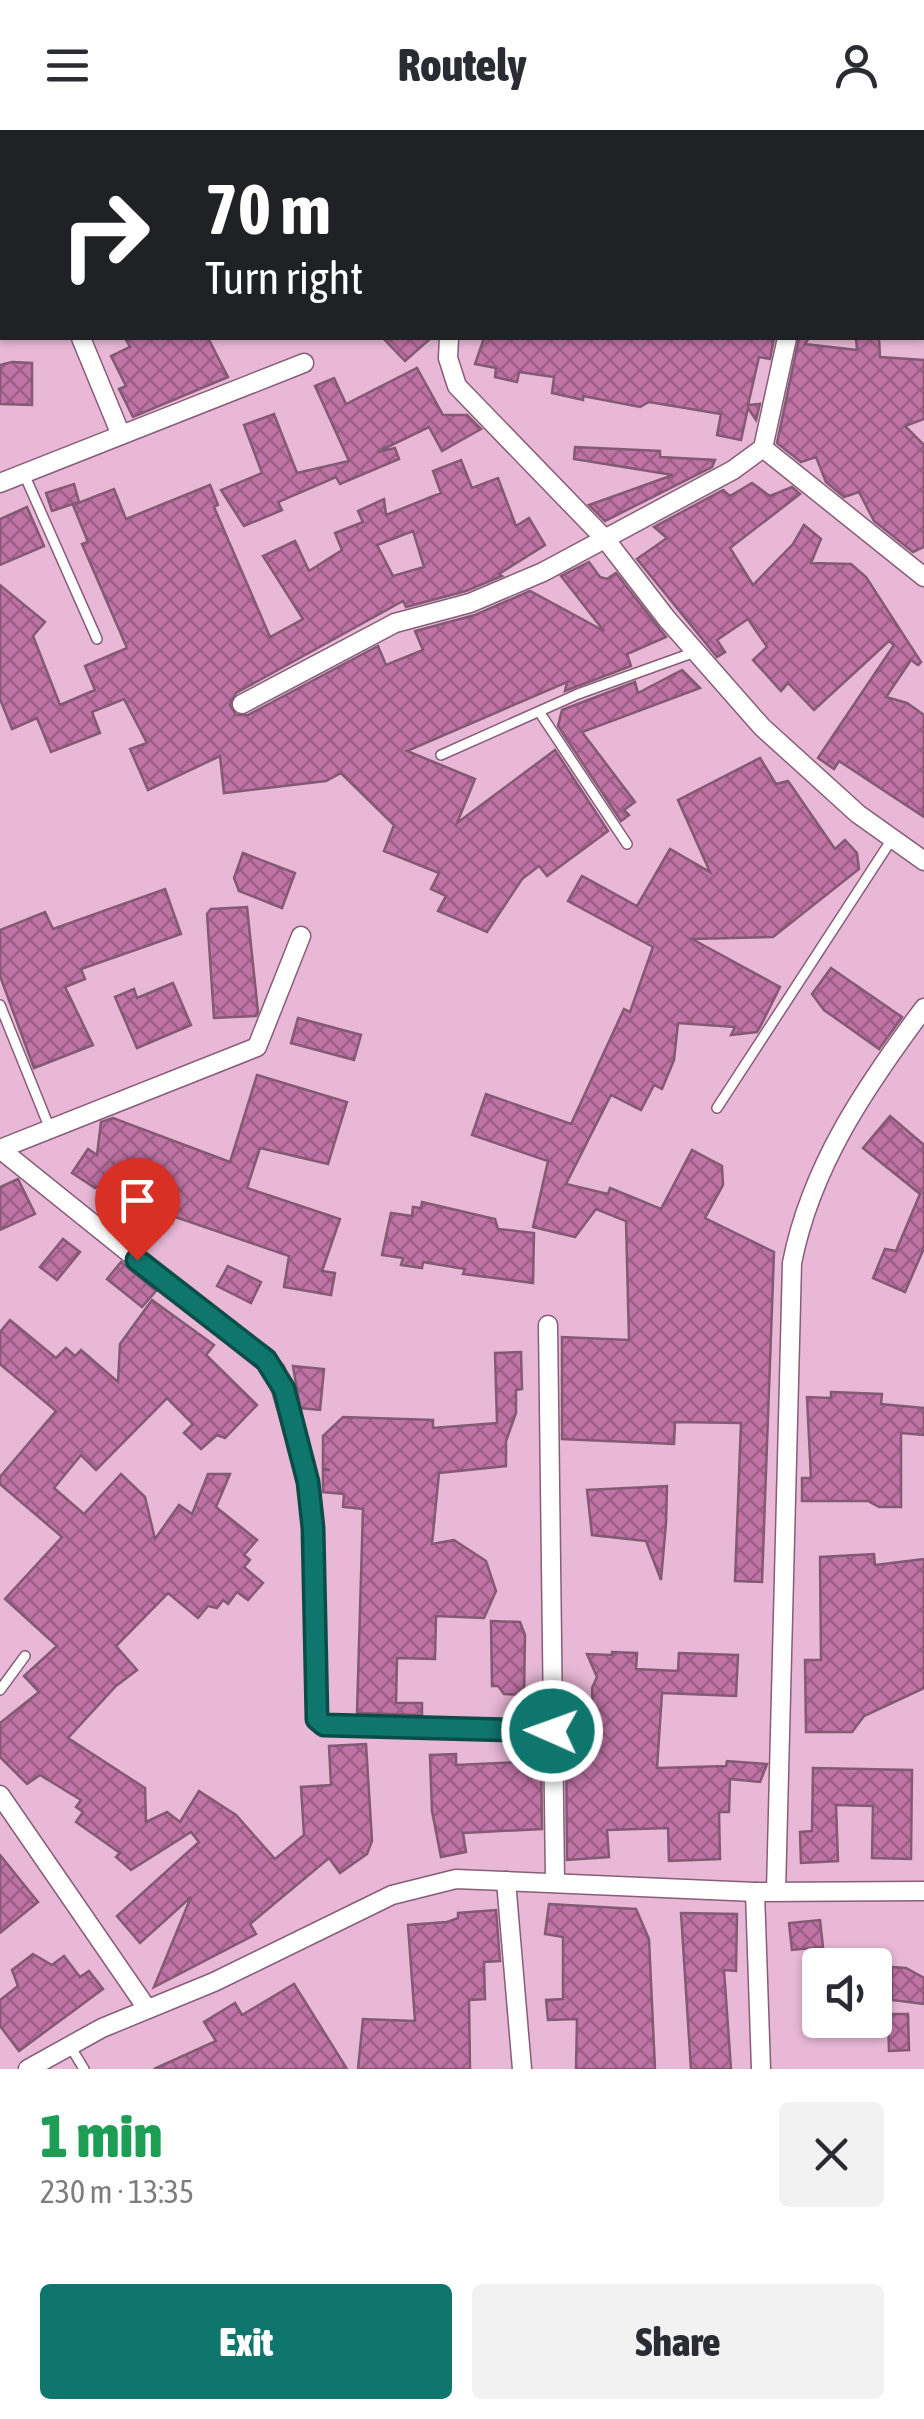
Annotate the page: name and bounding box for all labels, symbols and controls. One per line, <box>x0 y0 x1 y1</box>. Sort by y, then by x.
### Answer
icon: menu <box>40 38 95 93</box>
icon: person <box>829 38 884 93</box>
text: Routely <box>398 39 526 91</box>
text: 70 m <box>205 169 331 249</box>
icon: right <box>40 170 170 300</box>
text: Turn right <box>205 252 363 304</box>
pin <box>95 1158 180 1261</box>
icon: arrive <box>110 1173 165 1228</box>
position arrow <box>500 1679 604 1783</box>
map controls <box>802 1948 892 2038</box>
button: sound <box>802 1948 892 2038</box>
text: 1 min <box>40 2101 163 2170</box>
button: close <box>779 2102 884 2207</box>
text: 230 m · 13:35 <box>40 2173 194 2210</box>
button: Exit <box>40 2284 452 2399</box>
button: Share <box>472 2284 884 2399</box>

